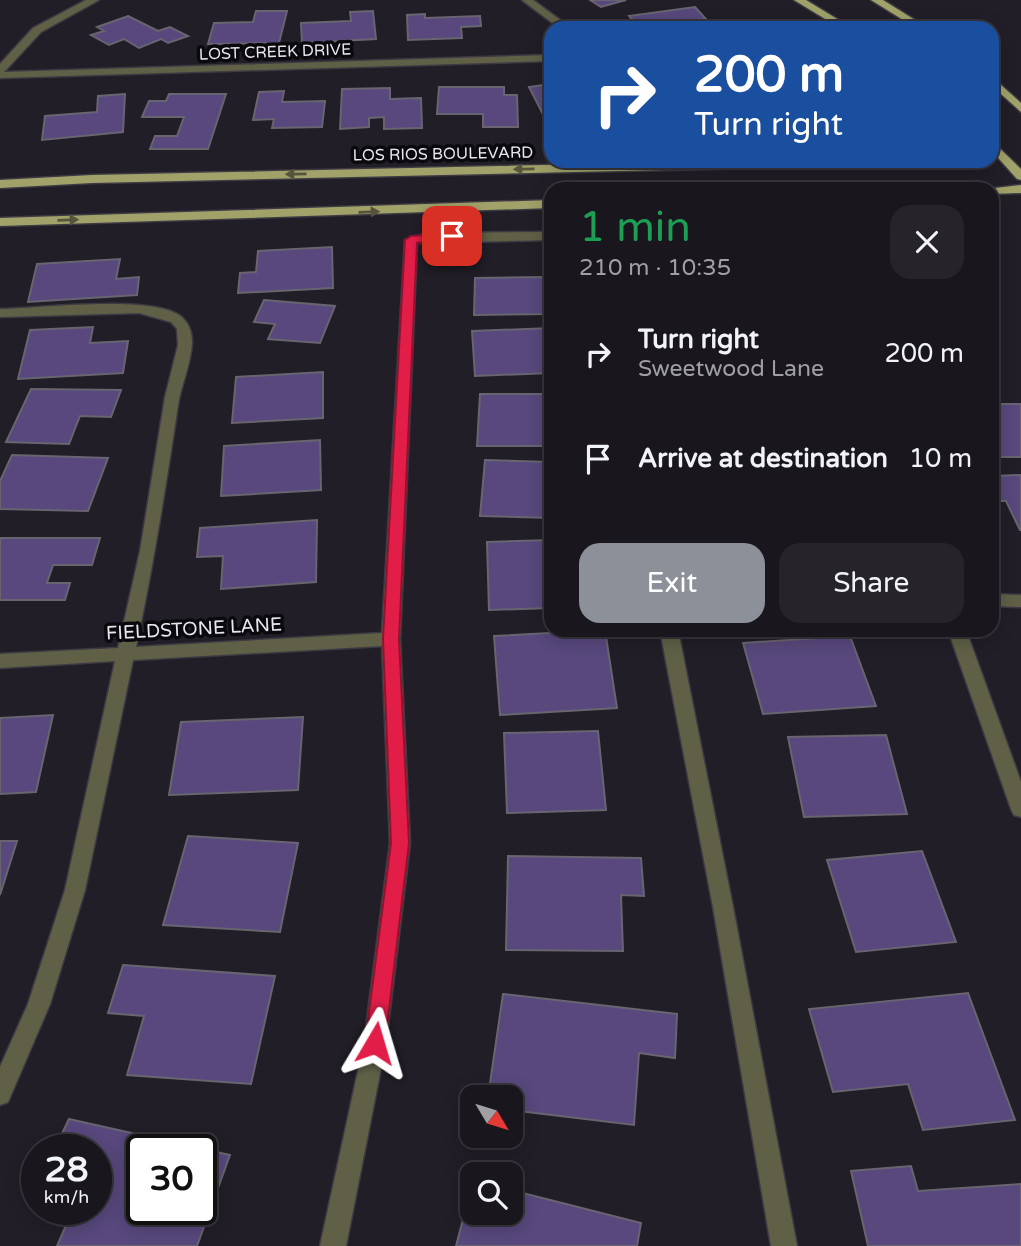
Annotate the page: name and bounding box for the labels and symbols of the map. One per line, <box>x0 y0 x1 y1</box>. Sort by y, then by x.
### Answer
street label: LOST CREEK DRIVE <box>198 39 352 65</box>
street label: LOS RIOS BOULEVARD <box>353 142 533 166</box>
one-way arrow <box>513 164 535 175</box>
one-way arrow <box>285 169 307 180</box>
one-way arrow <box>358 206 380 217</box>
pin <box>422 206 482 266</box>
one-way arrow <box>57 214 79 226</box>
street label: FIELDSTONE LANE <box>105 613 283 645</box>
position arrow <box>338 1006 412 1080</box>
north arrow <box>460 1085 523 1148</box>
speed limit sign: 30 <box>126 1134 217 1225</box>

